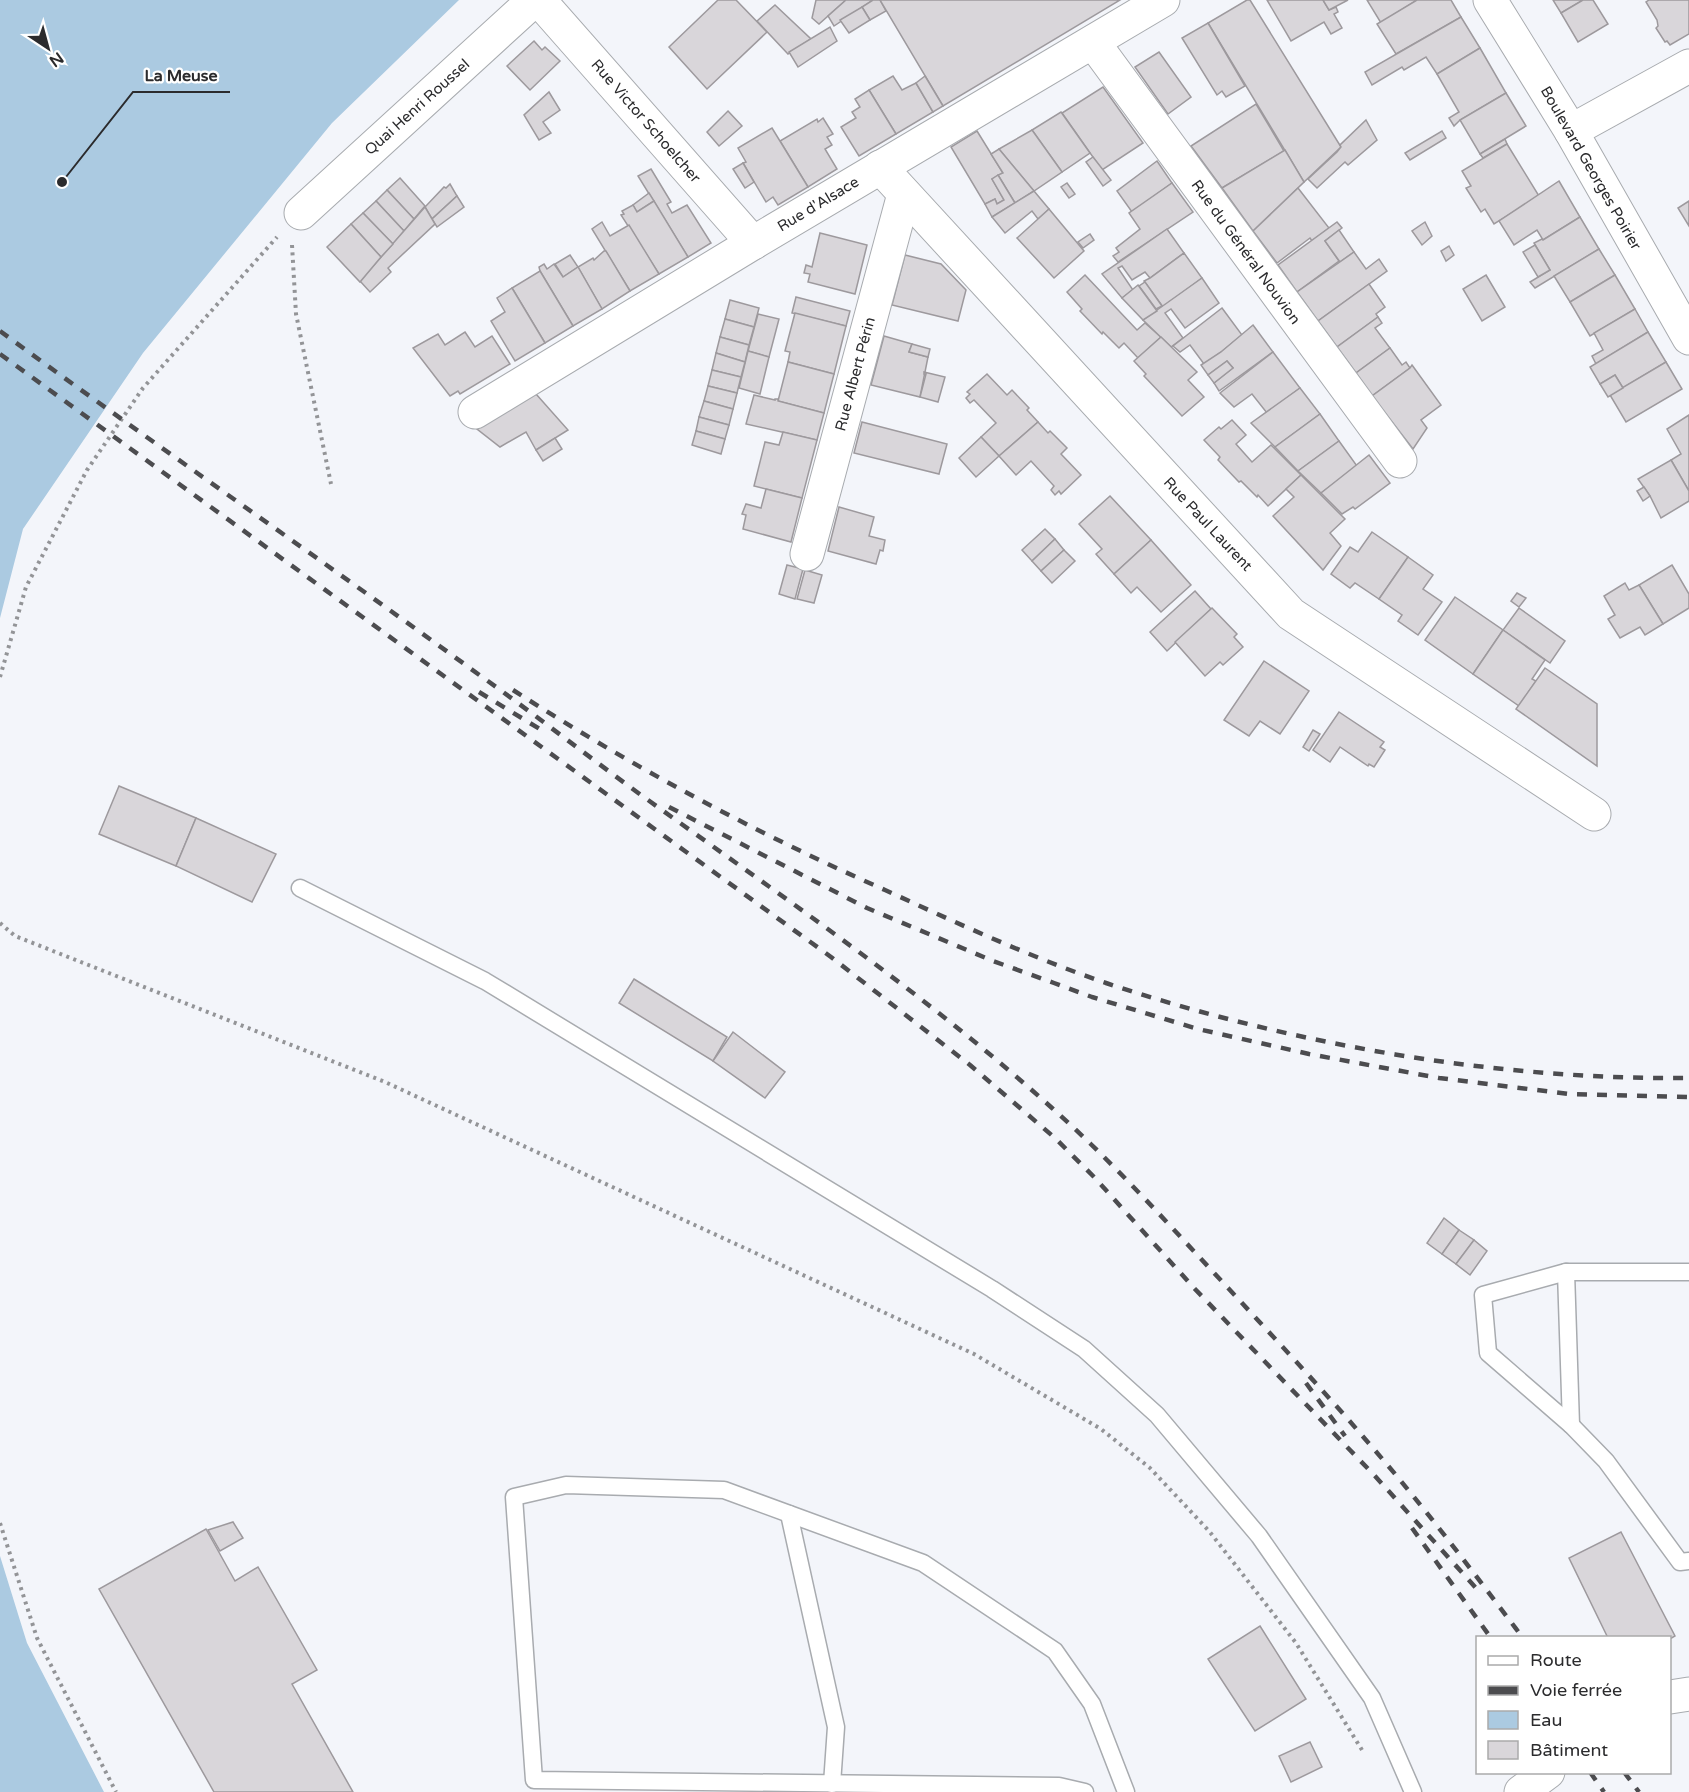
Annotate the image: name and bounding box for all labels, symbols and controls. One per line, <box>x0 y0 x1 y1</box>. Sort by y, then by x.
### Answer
north arrow <box>18 18 78 78</box>
text: N <box>45 47 67 71</box>
street label: Quai Henri Roussel <box>361 55 473 159</box>
street label: Rue Victor Schoelcher <box>587 56 705 187</box>
callout: La Meuse <box>133 58 230 92</box>
text: La Meuse <box>144 66 218 86</box>
street label: Boulevard Georges Poirier <box>1537 83 1645 253</box>
street label: Rue d'Alsace <box>774 173 862 235</box>
street label: Rue du Général Nouvion <box>1188 176 1304 328</box>
street label: Rue Albert Périn <box>831 315 879 433</box>
street label: Rue Paul Laurent <box>1160 473 1256 575</box>
legend <box>1476 1636 1671 1774</box>
text: Route <box>1530 1649 1582 1671</box>
text: Voie ferrée <box>1530 1679 1622 1701</box>
text: Eau <box>1530 1709 1562 1731</box>
text: Bâtiment <box>1530 1739 1608 1761</box>

